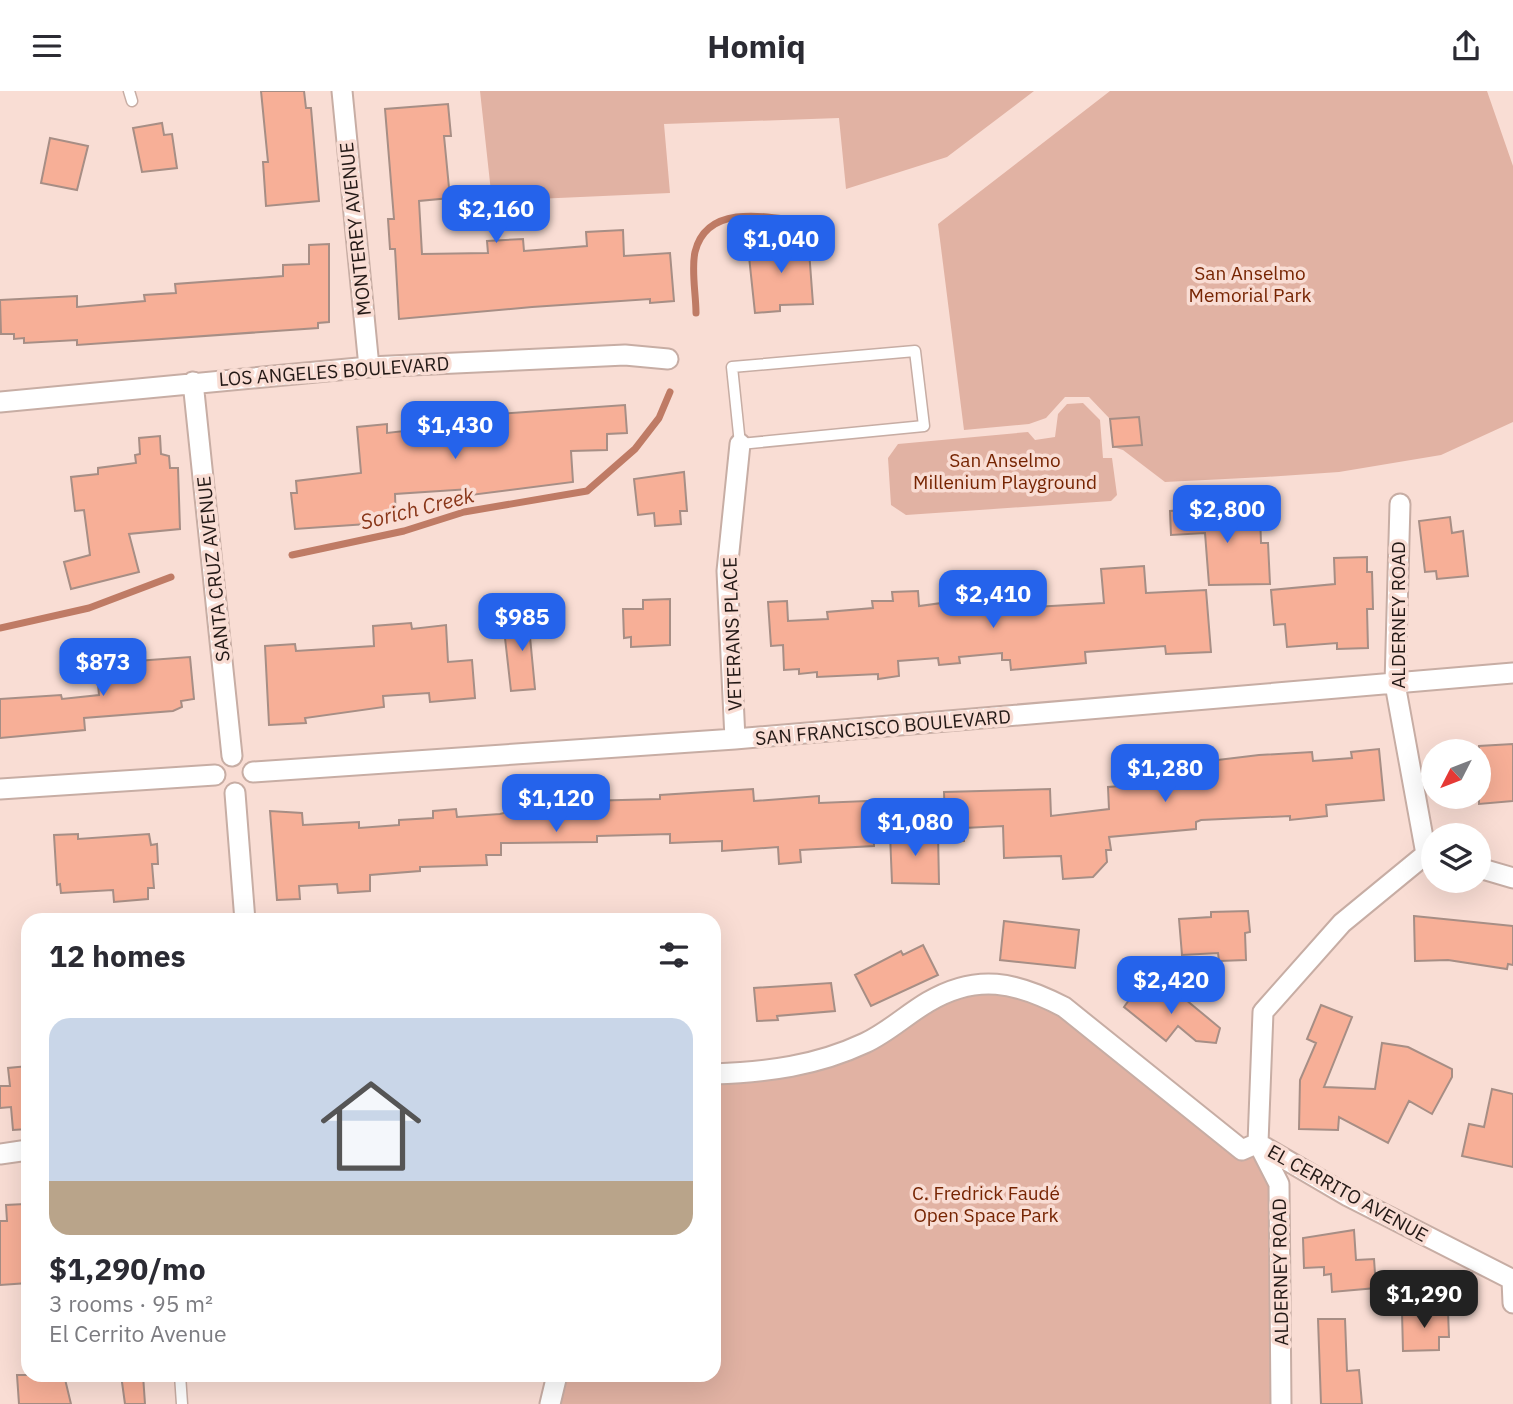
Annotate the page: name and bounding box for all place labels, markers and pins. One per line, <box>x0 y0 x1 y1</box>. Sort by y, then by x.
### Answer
pin: $2,160 <box>439 185 553 245</box>
pin: $1,040 <box>724 215 838 275</box>
pin: $1,430 <box>398 401 512 461</box>
pin: $2,800 <box>1170 485 1284 545</box>
pin: $2,410 <box>936 571 1050 630</box>
pin: $985 <box>481 594 563 653</box>
pin: $873 <box>62 639 144 698</box>
pin: $1,280 <box>1108 745 1222 804</box>
pin: $1,120 <box>499 775 613 834</box>
pin: $1,080 <box>858 799 972 858</box>
pin: $2,420 <box>1114 957 1228 1016</box>
pin: $1,290 <box>1367 1271 1481 1330</box>

